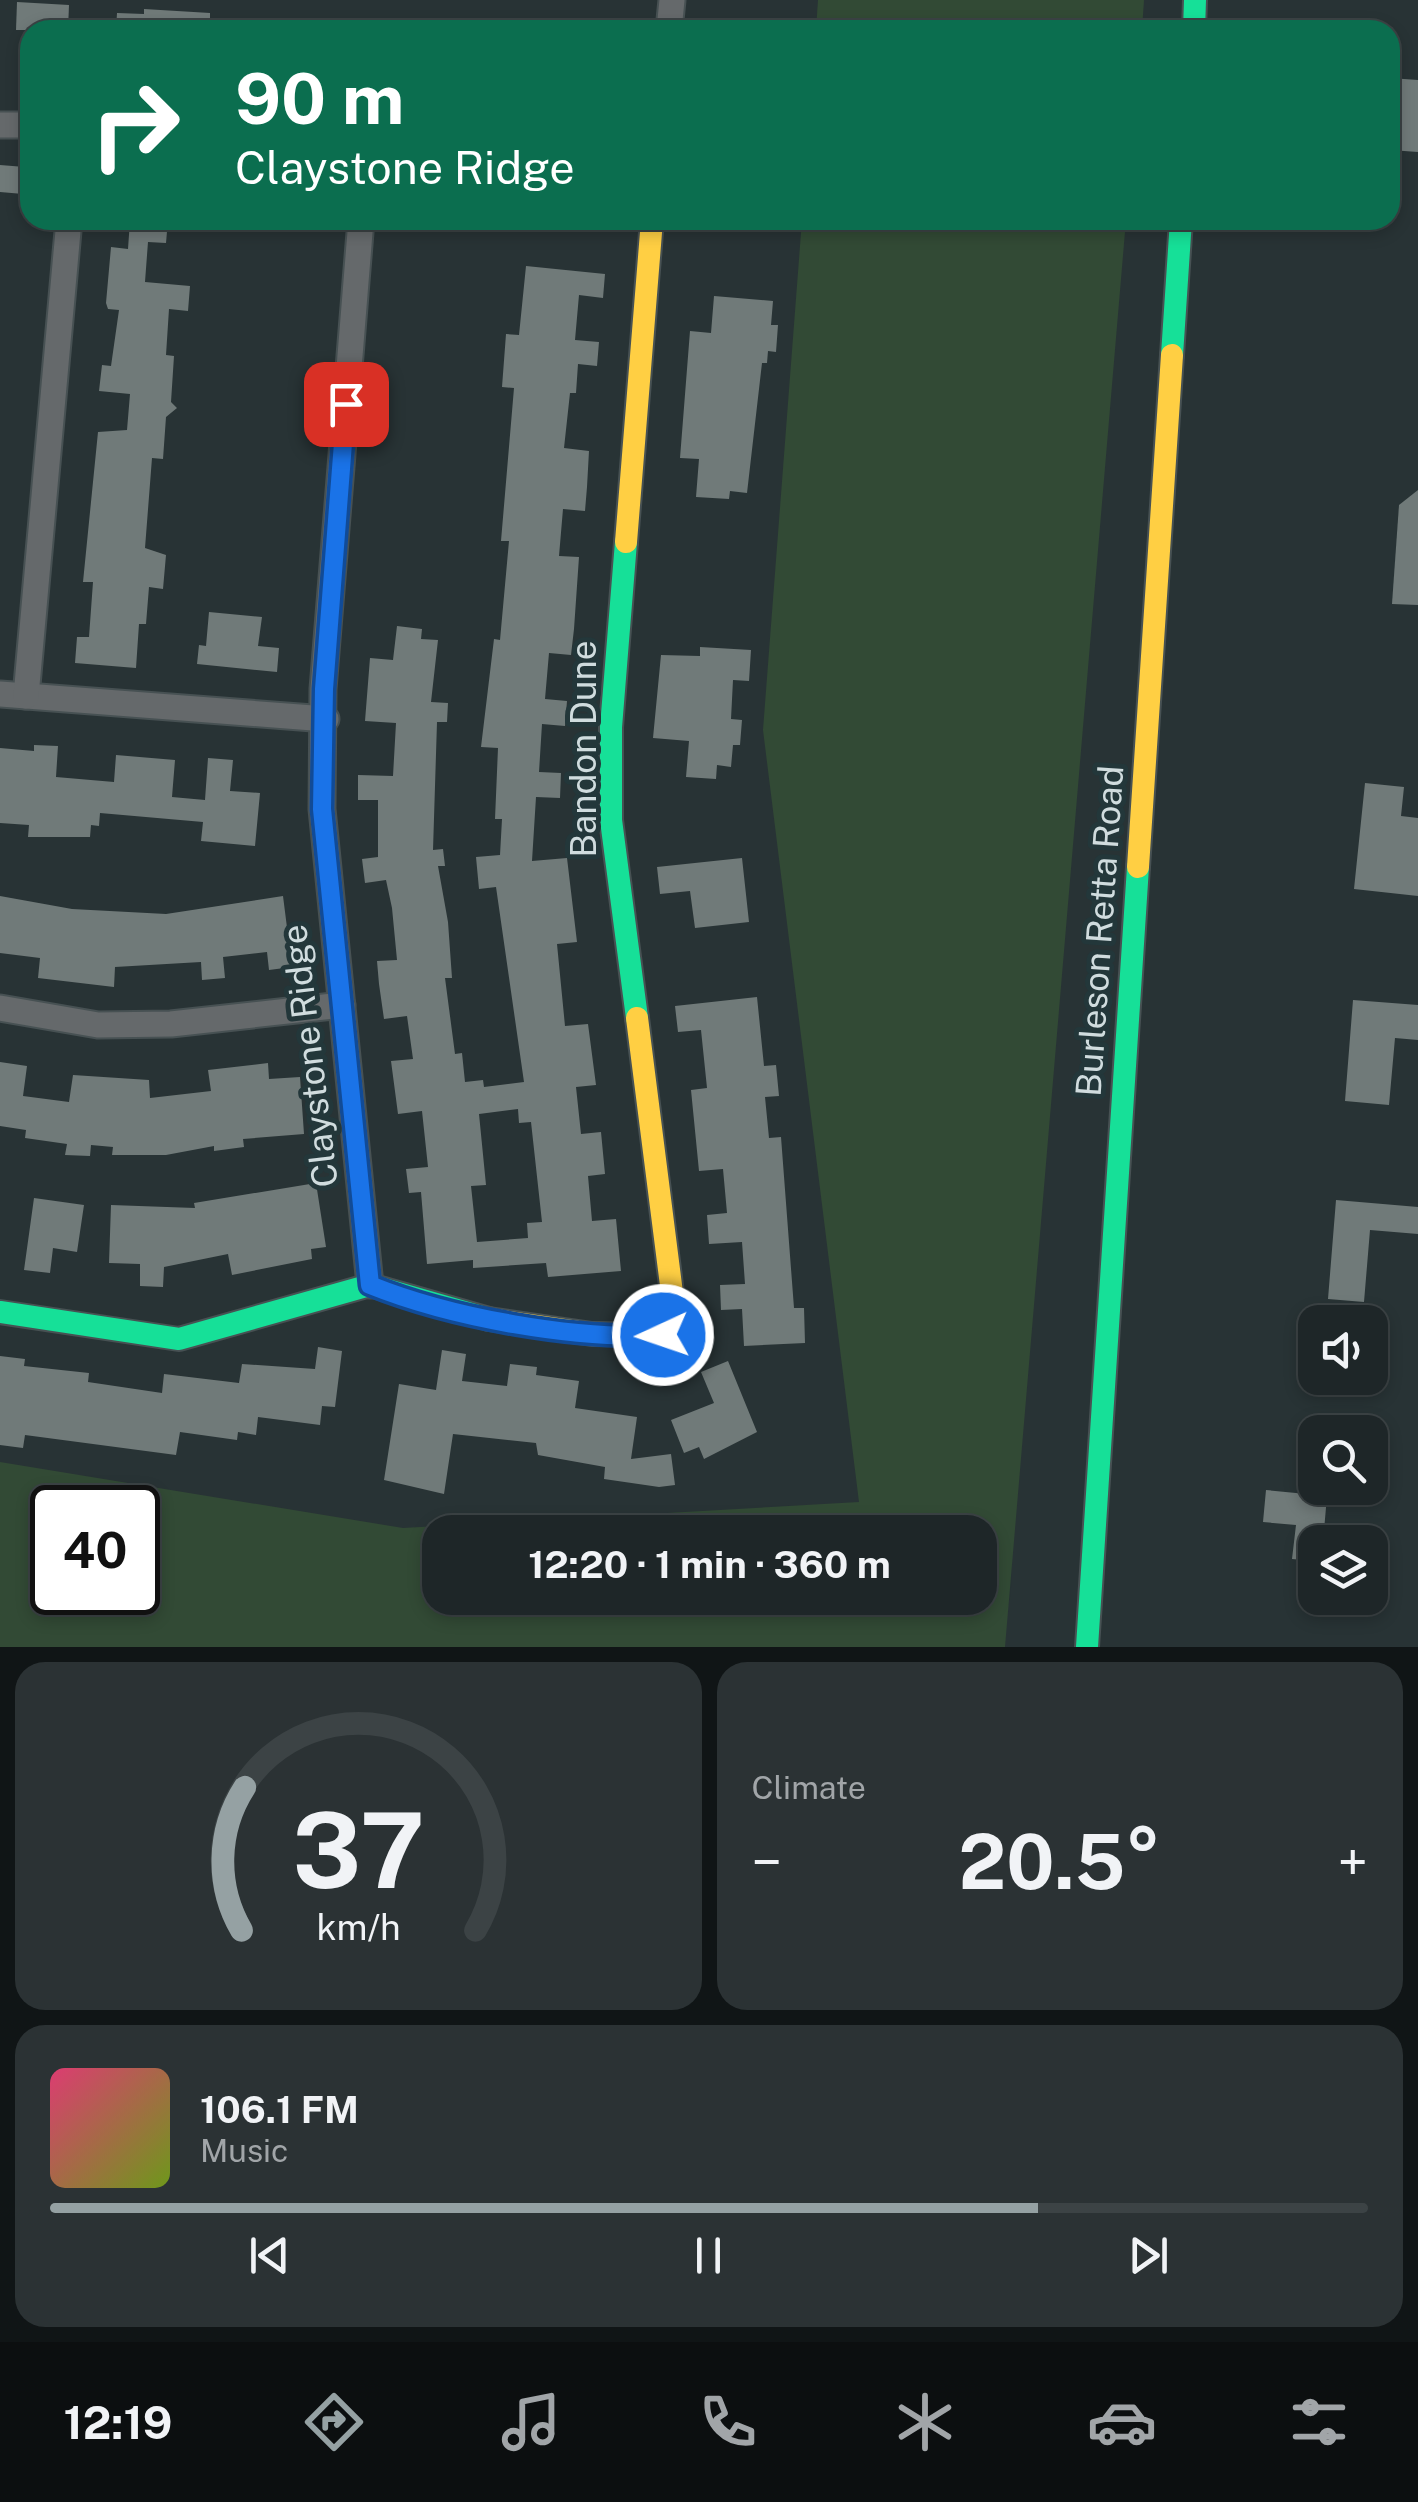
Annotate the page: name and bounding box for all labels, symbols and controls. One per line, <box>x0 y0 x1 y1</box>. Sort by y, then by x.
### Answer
text: 90 m <box>235 57 405 140</box>
icon: right <box>70 60 200 190</box>
text: Claystone Ridge <box>235 141 575 194</box>
pin <box>304 362 389 447</box>
icon: arrive <box>319 377 374 432</box>
street label: Bandon Dune <box>563 640 604 858</box>
street label: Burleson Retta Road <box>1067 764 1132 1098</box>
street label: Claystone Ridge <box>273 922 346 1190</box>
position arrow <box>611 1283 715 1387</box>
map controls <box>1298 1305 1388 1615</box>
button: sound <box>1298 1305 1388 1395</box>
button: search <box>1298 1415 1388 1505</box>
speed limit sign: 40 <box>30 1485 160 1615</box>
button: layers <box>1298 1525 1388 1615</box>
text: 12:20 · 1 min · 360 m <box>528 1542 891 1587</box>
text: Climate <box>752 1769 866 1806</box>
text: 37 <box>292 1789 425 1911</box>
text: 20.5° <box>959 1818 1161 1906</box>
text: − <box>752 1830 782 1894</box>
text: + <box>1337 1830 1368 1894</box>
text: km/h <box>316 1906 400 1948</box>
text: 106.1 FM <box>200 2087 359 2132</box>
text: Music <box>200 2132 288 2169</box>
icon: previous <box>242 2228 297 2283</box>
icon: pause <box>681 2228 736 2283</box>
icon: next <box>1121 2228 1176 2283</box>
icon: directions <box>299 2387 369 2457</box>
icon: music <box>496 2387 566 2457</box>
icon: phone <box>693 2387 763 2457</box>
icon: climate <box>890 2387 960 2457</box>
icon: car <box>1087 2387 1157 2457</box>
icon: filters <box>1284 2387 1354 2457</box>
text: 12:19 <box>64 2396 172 2449</box>

